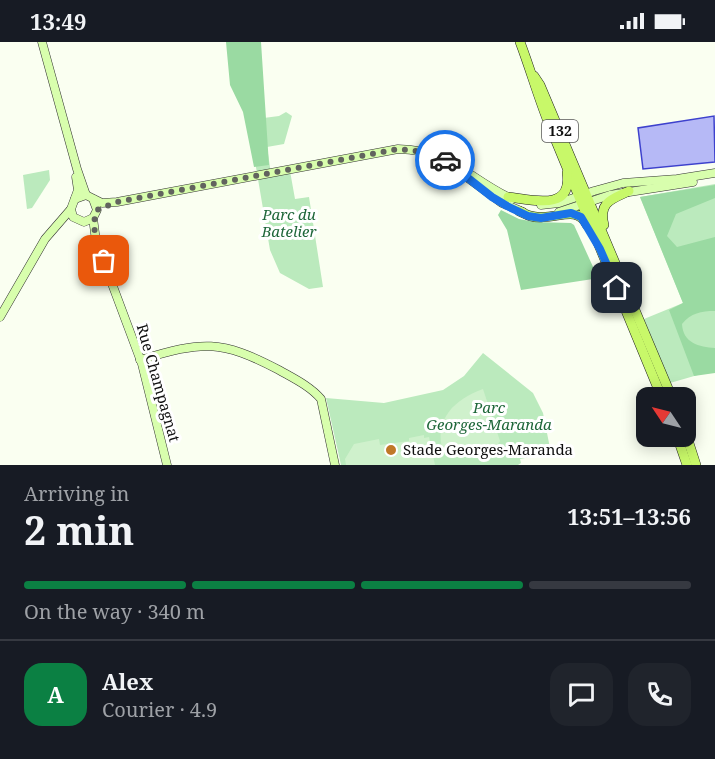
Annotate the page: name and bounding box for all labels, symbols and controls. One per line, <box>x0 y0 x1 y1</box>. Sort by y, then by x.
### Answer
text: 13:49 <box>30 6 86 36</box>
road number: 132 <box>542 120 578 142</box>
courier <box>415 130 475 190</box>
icon: car <box>429 144 462 177</box>
park label: Parc du Batelier <box>261 204 317 241</box>
pin <box>78 235 129 286</box>
icon: bag <box>87 244 120 277</box>
pin <box>591 262 642 313</box>
icon: home <box>600 271 633 304</box>
street label: Rue Champagnat <box>133 321 185 444</box>
north arrow <box>636 387 696 447</box>
map controls <box>636 387 696 447</box>
park label: Parc Georges-Maranda <box>426 397 552 434</box>
place label: Stade Georges-Maranda <box>403 439 573 459</box>
marker: Stade Georges-Maranda <box>384 443 398 457</box>
text: Arriving in <box>24 480 129 507</box>
text: 13:51–13:56 <box>567 501 691 531</box>
text: 2 min <box>24 503 134 556</box>
text: On the way · 340 m <box>24 598 205 625</box>
button: chat <box>550 663 613 726</box>
button: phone <box>628 663 691 726</box>
text: Alex <box>102 666 153 696</box>
text: A <box>47 679 64 709</box>
text: Courier · 4.9 <box>102 696 217 723</box>

